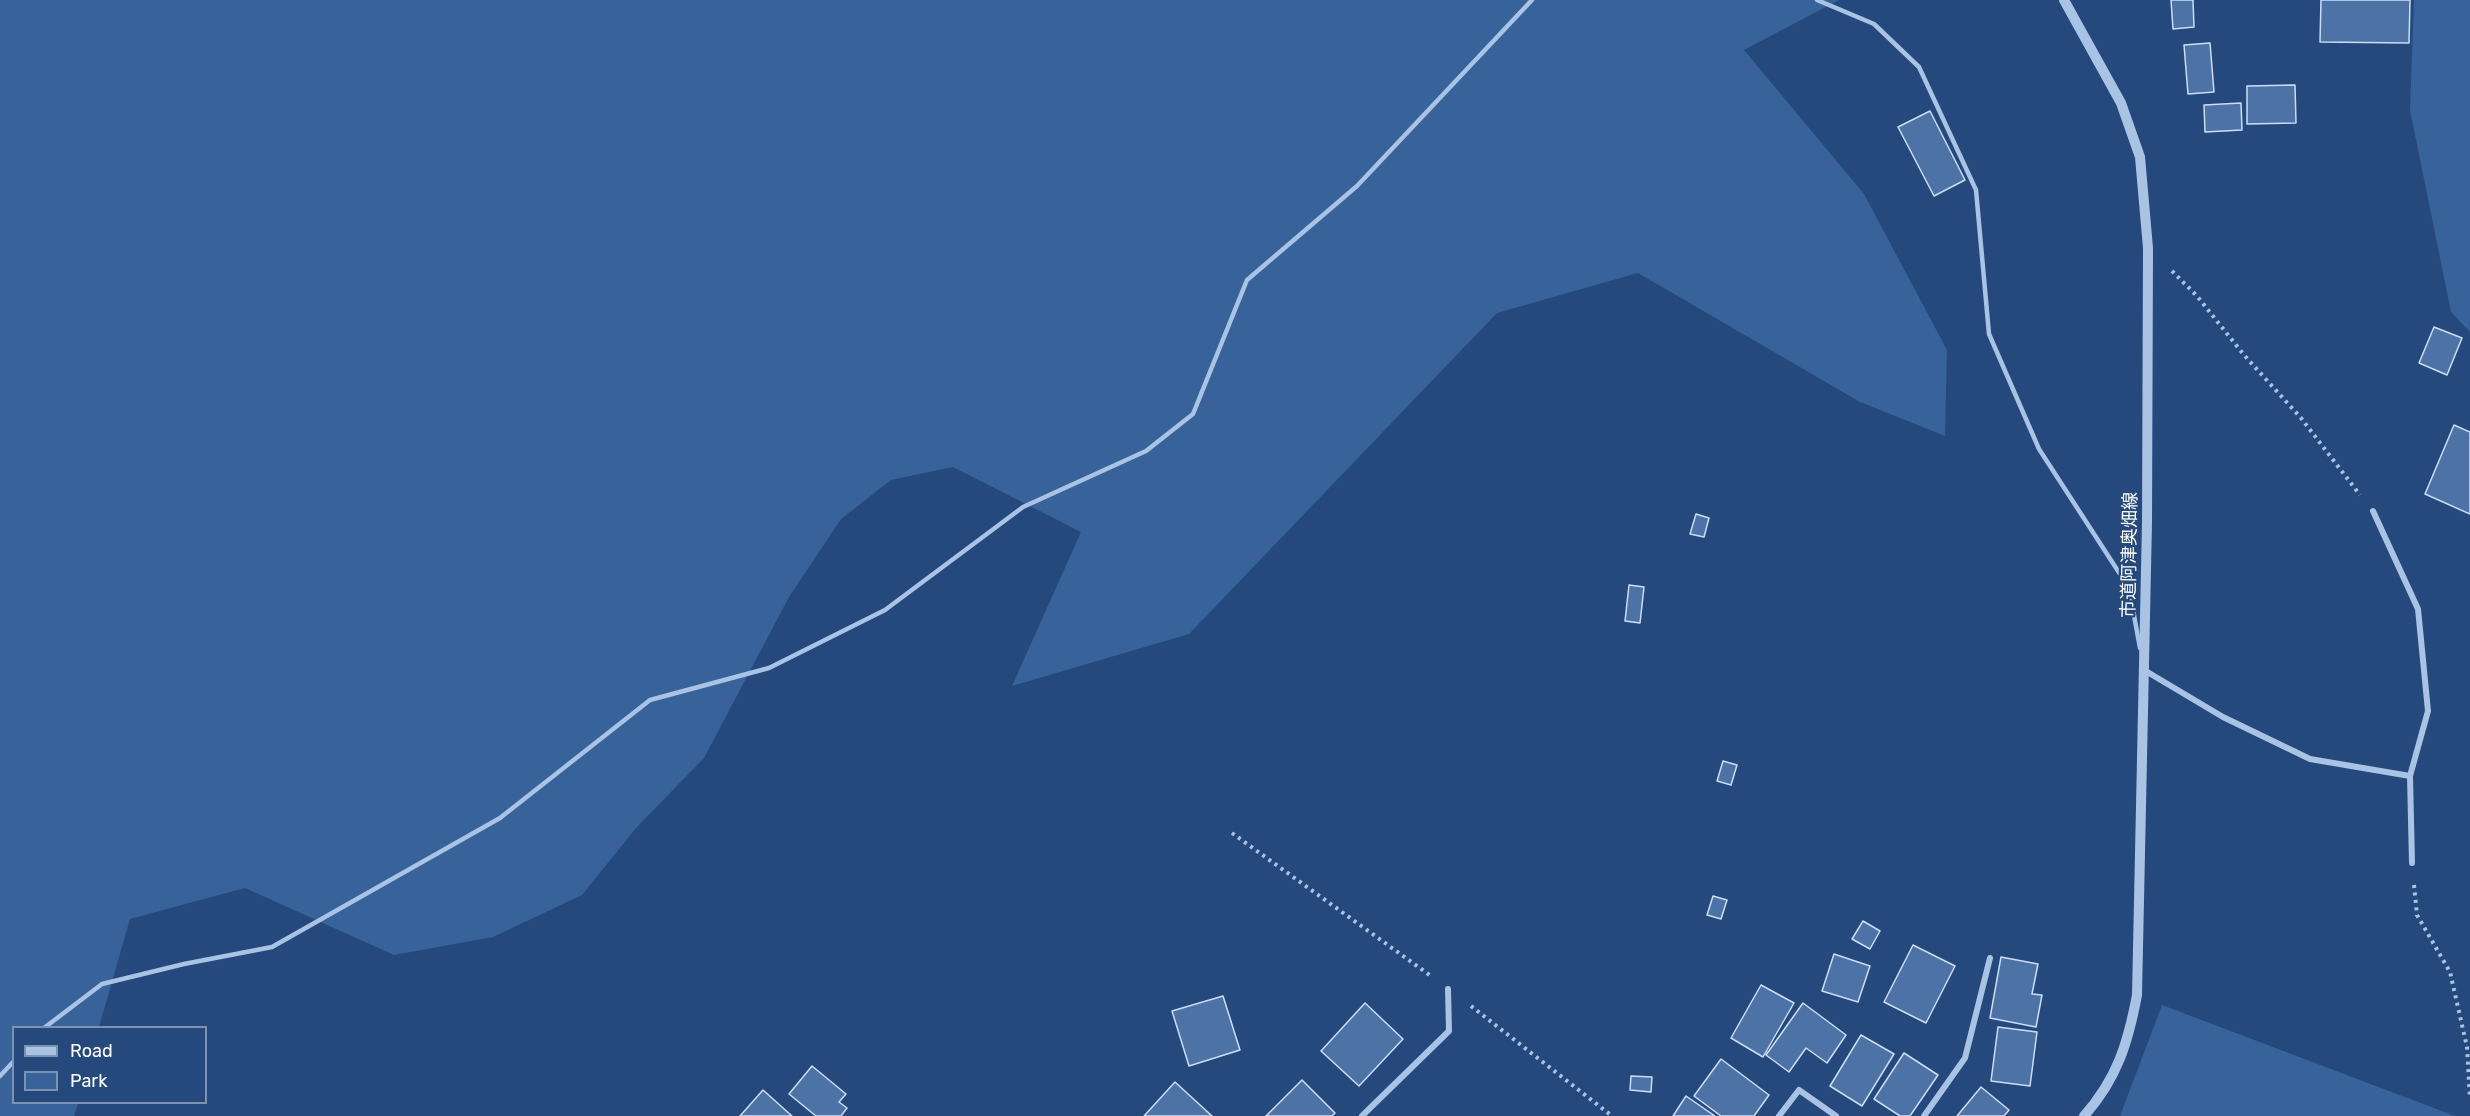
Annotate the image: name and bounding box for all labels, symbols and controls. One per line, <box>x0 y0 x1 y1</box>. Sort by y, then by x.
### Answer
street label: 市道阿津奥畑線 <box>2118 492 2142 618</box>
legend <box>12 1026 207 1104</box>
text: Road <box>70 1040 113 1062</box>
text: Park <box>70 1070 107 1092</box>

